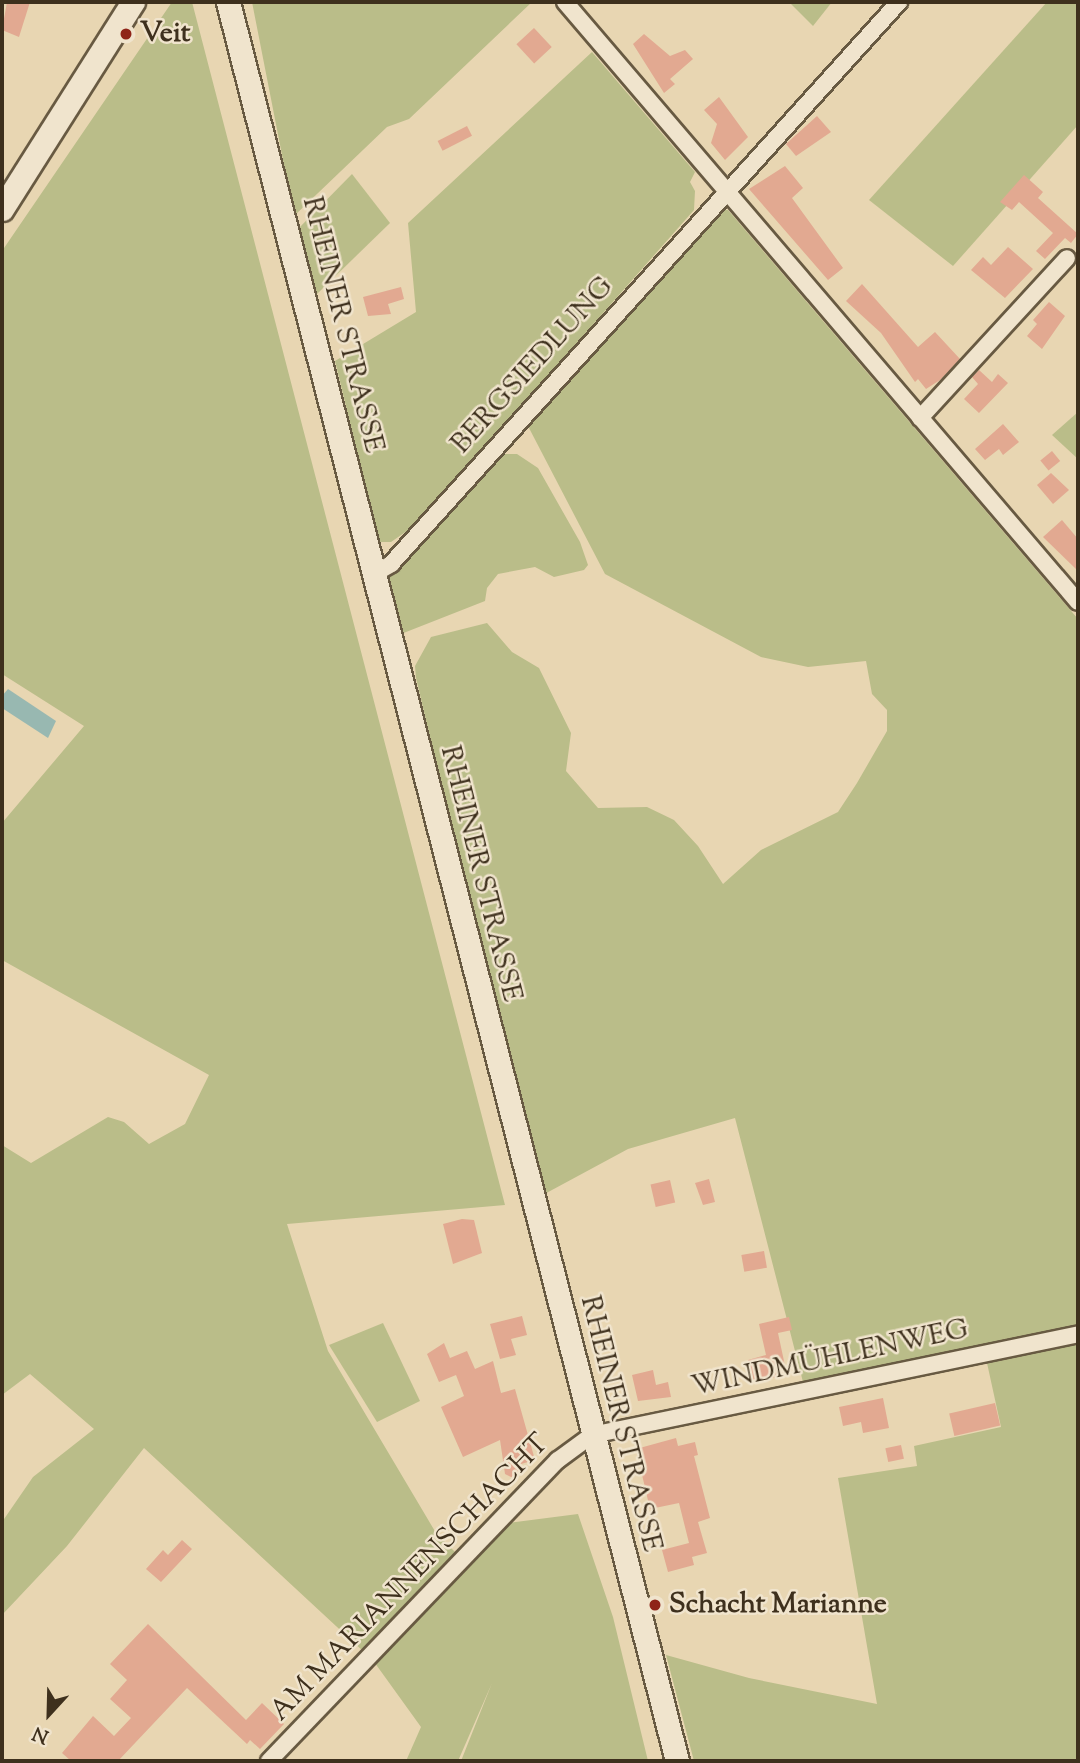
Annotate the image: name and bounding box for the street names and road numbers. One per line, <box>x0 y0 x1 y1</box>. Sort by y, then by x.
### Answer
street label: RHEINER STRASSE <box>294 193 390 457</box>
street label: BERGSIEDLUNG <box>445 271 621 461</box>
street label: RHEINER STRASSE <box>432 742 528 1006</box>
street label: RHEINER STRASSE <box>572 1292 668 1556</box>
street label: WINDMÜHLENWEG <box>689 1313 971 1405</box>
street label: AM MARIANNENSCHACHT <box>264 1427 556 1729</box>

